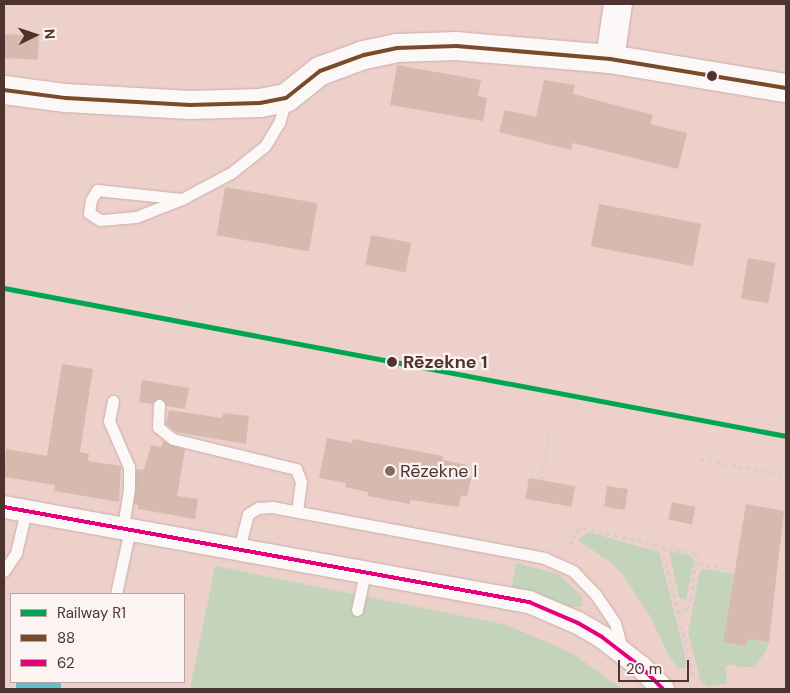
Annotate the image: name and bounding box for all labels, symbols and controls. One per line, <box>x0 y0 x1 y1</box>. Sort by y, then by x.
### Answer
north arrow <box>10 10 60 60</box>
text: N <box>41 28 59 40</box>
unlabelled marker <box>707 71 717 81</box>
place label: Rēzekne 1 <box>403 351 487 373</box>
marker: Rēzekne 1 <box>385 355 399 369</box>
place label: Rēzekne I <box>400 460 477 482</box>
marker: Rēzekne I <box>384 465 396 477</box>
legend <box>10 593 185 683</box>
text: Railway R1 <box>57 603 126 623</box>
text: 88 <box>57 628 75 648</box>
scale bar <box>620 650 691 682</box>
text: 62 <box>57 653 75 673</box>
text: 20 m <box>626 659 662 679</box>

